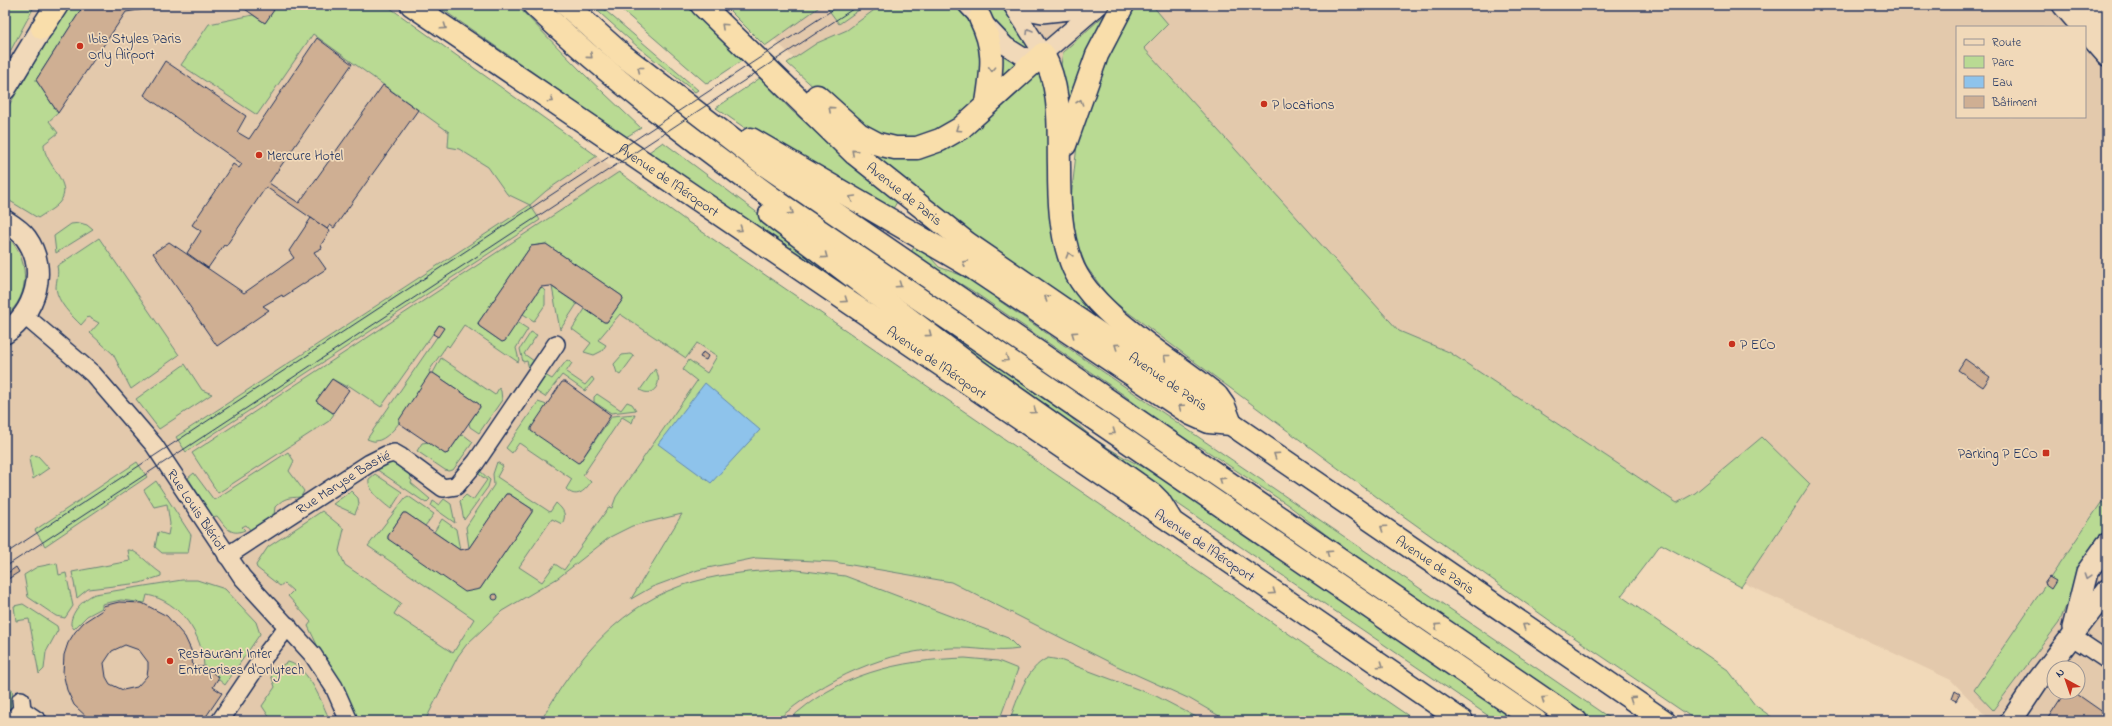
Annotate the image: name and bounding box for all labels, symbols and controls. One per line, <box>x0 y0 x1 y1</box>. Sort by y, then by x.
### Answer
one-way arrow <box>440 22 447 30</box>
one-way arrow <box>721 23 729 31</box>
legend <box>1956 26 2086 118</box>
one-way arrow <box>1027 28 1034 35</box>
place label: Ibis Styles Paris Orly Airport <box>88 29 181 67</box>
text: Route <box>1992 34 2022 52</box>
marker: Ibis Styles Paris Orly Airport <box>75 41 85 51</box>
one-way arrow <box>586 52 593 59</box>
text: Parc <box>1992 54 2014 72</box>
one-way arrow <box>987 66 996 72</box>
one-way arrow <box>637 67 644 74</box>
text: Eau <box>1992 74 2013 92</box>
text: Bâtiment <box>1991 94 2037 112</box>
one-way arrow <box>547 95 554 102</box>
place label: P locations <box>1272 95 1335 116</box>
one-way arrow <box>1075 99 1084 106</box>
marker: P locations <box>1259 99 1269 109</box>
one-way arrow <box>828 106 836 114</box>
one-way arrow <box>955 124 962 132</box>
street label: Avenue de l'Aéroport <box>614 139 723 223</box>
place label: Mercure Hotel <box>267 146 343 167</box>
one-way arrow <box>851 149 859 157</box>
marker: Mercure Hotel <box>254 150 264 160</box>
street label: Avenue de Paris <box>861 158 946 231</box>
one-way arrow <box>849 196 856 203</box>
one-way arrow <box>787 207 794 214</box>
one-way arrow <box>736 224 743 231</box>
one-way arrow <box>821 251 828 258</box>
one-way arrow <box>1065 251 1074 258</box>
one-way arrow <box>962 261 969 268</box>
one-way arrow <box>894 280 901 287</box>
one-way arrow <box>841 295 848 303</box>
one-way arrow <box>1044 295 1051 303</box>
street label: Avenue de l'Aéroport <box>882 322 991 405</box>
one-way arrow <box>924 329 931 336</box>
one-way arrow <box>1071 332 1078 339</box>
place label: P ECO <box>1740 335 1776 356</box>
marker: P ECO <box>1727 339 1737 349</box>
one-way arrow <box>1115 344 1122 351</box>
street label: Avenue de Paris <box>1124 348 1212 417</box>
one-way arrow <box>1001 354 1008 361</box>
one-way arrow <box>1163 355 1170 362</box>
one-way arrow <box>1179 405 1186 412</box>
one-way arrow <box>1030 406 1037 414</box>
one-way arrow <box>1109 427 1116 435</box>
place label: Parking P ECO <box>1958 444 2038 466</box>
street label: Rue Maryse Bastié <box>292 445 393 520</box>
marker: Parking P ECO <box>2041 448 2051 458</box>
one-way arrow <box>1273 452 1280 460</box>
street label: Rue Louis Blériot <box>161 465 231 556</box>
one-way arrow <box>1219 477 1226 485</box>
street label: Avenue de l'Aéroport <box>1150 505 1259 588</box>
one-way arrow <box>1381 526 1388 533</box>
street label: Avenue de Paris <box>1391 531 1479 600</box>
one-way arrow <box>1326 550 1333 558</box>
one-way arrow <box>2083 573 2092 580</box>
one-way arrow <box>1269 587 1276 594</box>
one-way arrow <box>1434 623 1441 631</box>
one-way arrow <box>1522 623 1529 630</box>
place label: Restaurant Inter Entreprises d'Orlytech <box>178 644 304 682</box>
marker: Restaurant Inter Entreprises d'Orlytech <box>165 656 175 666</box>
one-way arrow <box>1376 660 1383 667</box>
north arrow <box>2046 660 2086 700</box>
text: N <box>2052 665 2068 682</box>
one-way arrow <box>1541 696 1548 704</box>
one-way arrow <box>1629 696 1636 704</box>

